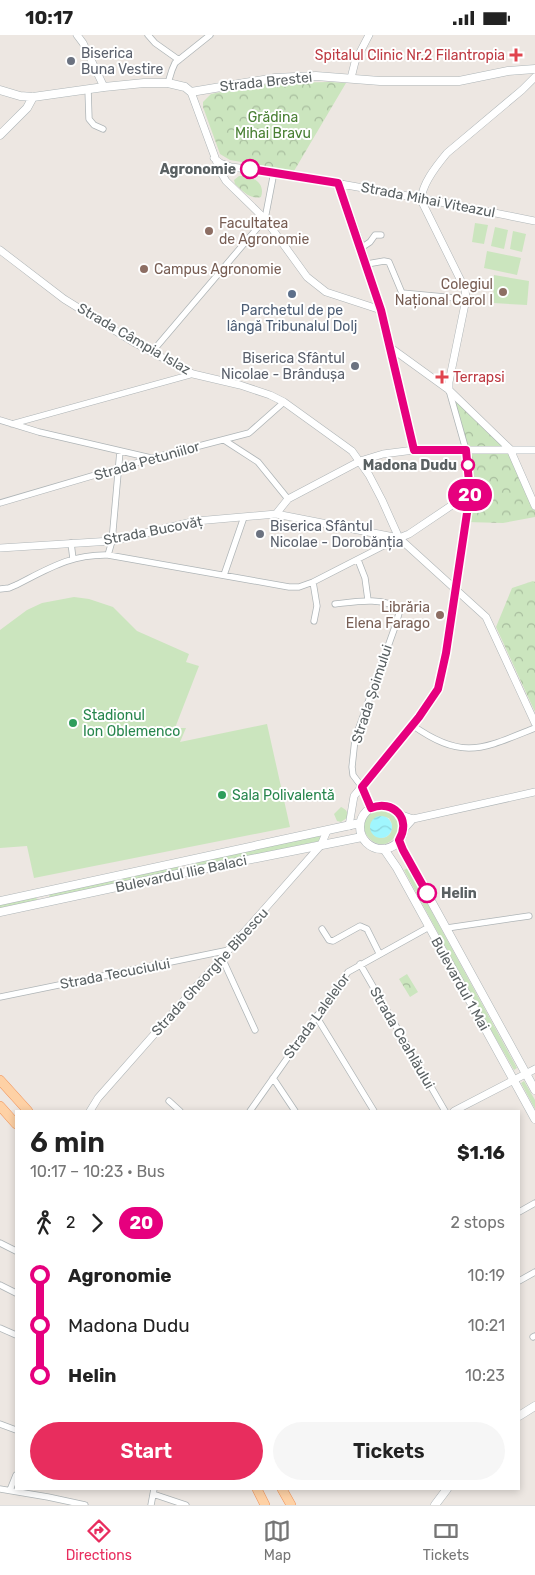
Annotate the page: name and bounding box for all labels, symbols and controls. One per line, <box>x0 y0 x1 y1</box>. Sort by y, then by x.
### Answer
text: 10:17 <box>25 6 73 29</box>
place label: Biserica Buna Vestire <box>81 45 163 78</box>
place label: Spitalul Clinic Nr.2 Filantropia <box>315 47 505 64</box>
marker: Spitalul Clinic Nr.2 Filantropia <box>509 48 523 62</box>
marker: Biserica Buna Vestire <box>65 55 77 67</box>
street label: Strada Brestei <box>219 69 313 95</box>
park label: Grădina Mihai Bravu <box>235 109 311 142</box>
marker: Agronomie <box>240 159 260 179</box>
place label: Agronomie <box>160 161 236 178</box>
street label: Strada Mihai Viteazul <box>359 179 497 221</box>
place label: Facultatea de Agronomie <box>219 215 309 248</box>
marker: Facultatea de Agronomie <box>203 225 215 237</box>
place label: Campus Agronomie <box>154 261 282 278</box>
marker: Campus Agronomie <box>138 263 150 275</box>
place label: Colegiul Național Carol I <box>395 276 493 309</box>
marker: Colegiul Național Carol I <box>497 286 509 298</box>
marker: Parchetul de pe lângă Tribunalul Dolj <box>286 288 298 300</box>
street label: Strada Câmpia Islaz <box>74 300 194 378</box>
place label: Parchetul de pe lângă Tribunalul Dolj <box>227 302 357 335</box>
place label: Biserica Sfântul Nicolae - Brândușa <box>221 350 345 383</box>
marker: Biserica Sfântul Nicolae - Brândușa <box>349 360 361 372</box>
place label: Terrapsi <box>453 369 505 386</box>
marker: Terrapsi <box>435 370 449 384</box>
street label: Strada Petuniilor <box>92 438 202 484</box>
place label: Madona Dudu <box>363 457 457 474</box>
marker: Madona Dudu <box>461 458 475 472</box>
line badge: 20 <box>448 479 492 511</box>
text: 20 <box>458 484 482 506</box>
street label: Strada Bucovăț <box>102 513 204 549</box>
place label: Biserica Sfântul Nicolae - Dorobănția <box>270 518 403 551</box>
marker: Biserica Sfântul Nicolae - Dorobănția <box>254 528 266 540</box>
place label: Librăria Elena Farago <box>346 599 430 632</box>
marker: Librăria Elena Farago <box>434 609 446 621</box>
street label: Strada Șoimului <box>348 642 396 746</box>
place label: Stadionul Ion Oblemenco <box>83 707 180 740</box>
marker: Stadionul Ion Oblemenco <box>67 717 79 729</box>
place label: Sala Polivalentă <box>232 787 335 804</box>
marker: Sala Polivalentă <box>216 789 228 801</box>
street label: Bulevardul Ilie Balaci <box>114 852 248 896</box>
marker: Helin <box>417 883 437 903</box>
place label: Helin <box>441 885 477 902</box>
street label: Strada Gheorghe Bibescu <box>148 905 272 1039</box>
street label: Bulevardul 1 Mai <box>427 934 493 1034</box>
street label: Strada Tecuciului <box>59 955 171 993</box>
street label: Strada Lalelelor <box>280 969 354 1062</box>
street label: Strada Ceahlăului <box>366 984 438 1092</box>
text: 6 min <box>30 1126 105 1159</box>
text: $1.16 <box>457 1141 505 1164</box>
text: 10:17 – 10:23 · Bus <box>30 1162 165 1181</box>
icon: walk <box>30 1209 58 1237</box>
icon: forward <box>83 1209 111 1237</box>
text: 20 <box>129 1212 153 1234</box>
text: 2 <box>66 1213 75 1232</box>
text: 2 stops <box>450 1213 505 1232</box>
text: Agronomie <box>68 1264 172 1287</box>
text: 10:19 <box>468 1266 505 1285</box>
text: Madona Dudu <box>68 1314 190 1337</box>
text: 10:21 <box>468 1316 505 1335</box>
text: Helin <box>68 1364 117 1387</box>
text: 10:23 <box>465 1366 505 1385</box>
button: Start <box>30 1422 263 1480</box>
button: Tickets <box>273 1422 505 1480</box>
tab: Directions <box>66 1517 132 1564</box>
tab: Map <box>263 1517 291 1564</box>
tab: Tickets <box>423 1517 469 1564</box>

